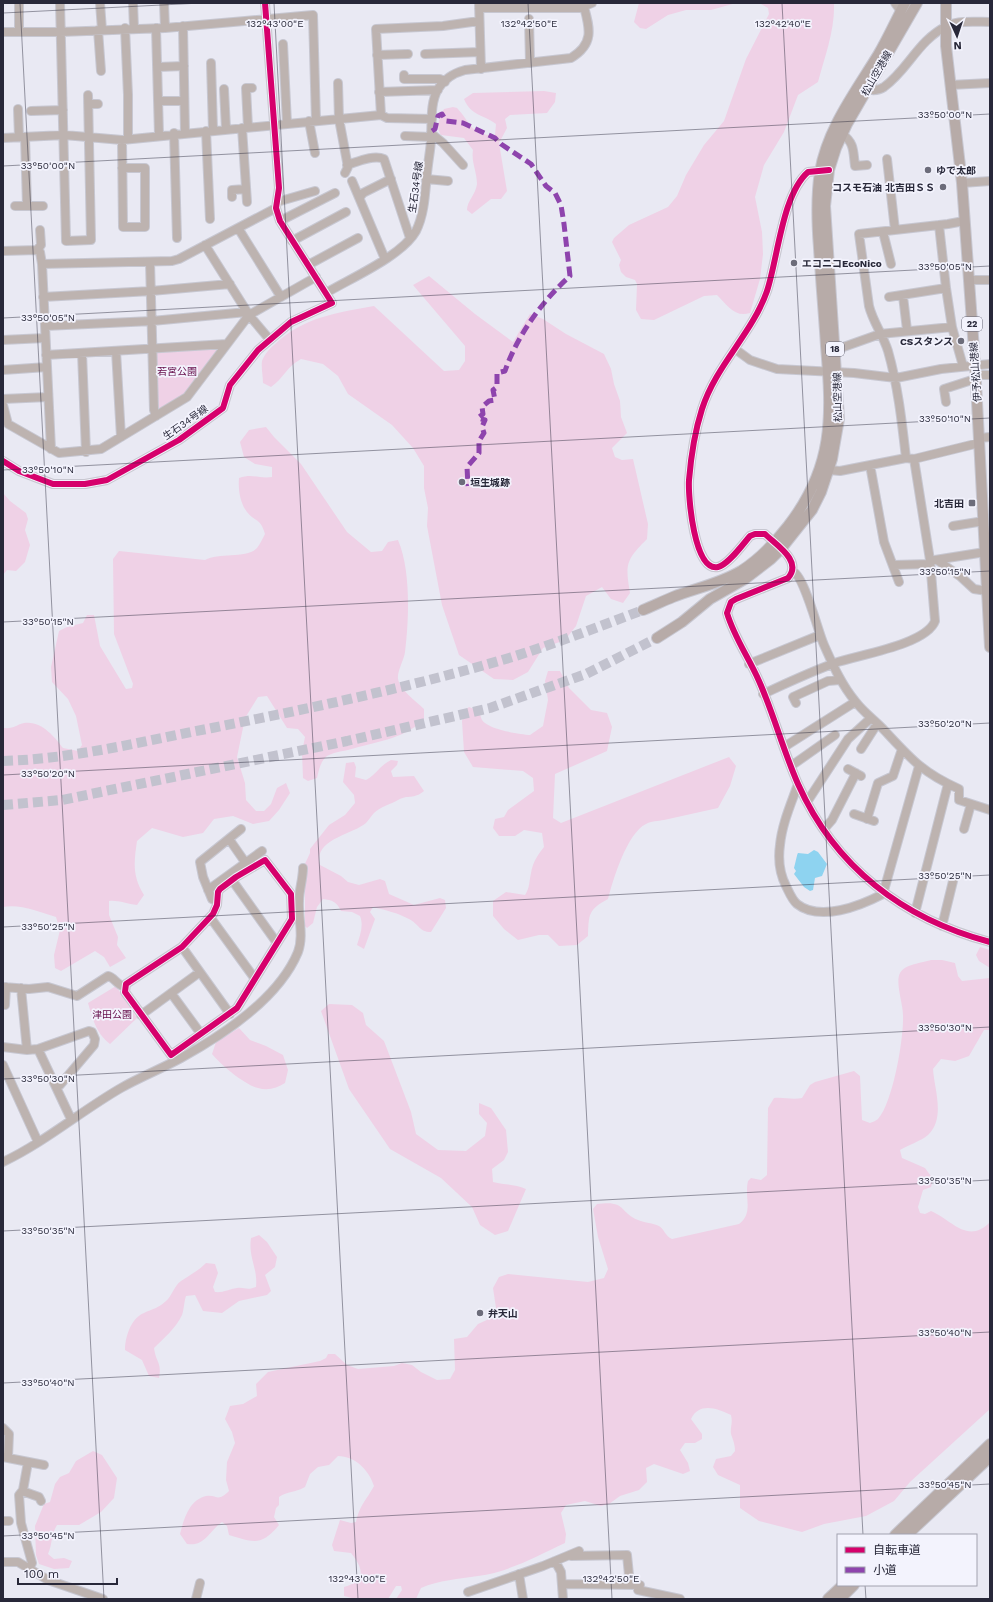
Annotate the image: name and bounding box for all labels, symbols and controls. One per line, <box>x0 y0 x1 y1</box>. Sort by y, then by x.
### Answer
north arrow <box>937 16 977 56</box>
text: 132°43'00"E <box>246 18 304 29</box>
text: 132°42'50"E <box>501 18 557 29</box>
text: 132°42'40"E <box>755 18 811 29</box>
text: N <box>953 39 962 52</box>
street label: 松山空港線 <box>859 49 894 98</box>
text: 33°50'00"N <box>918 109 972 120</box>
text: 33°50'00"N <box>21 160 75 171</box>
street label: 生石34号線 <box>406 161 425 214</box>
marker: ゆで太郎 <box>923 165 933 175</box>
place label: ゆで太郎 <box>936 165 976 176</box>
place label: コスモ石油 北吉田ＳＳ <box>832 182 935 193</box>
marker: コスモ石油 北吉田ＳＳ <box>938 182 948 192</box>
marker: エコニコEcoNico <box>789 258 799 268</box>
place label: エコニコEcoNico <box>802 258 882 269</box>
text: 33°50'05"N <box>918 261 972 272</box>
text: 33°50'05"N <box>21 312 75 323</box>
road number: 22 <box>962 317 982 331</box>
place label: CSスタンス <box>900 336 953 347</box>
marker: CSスタンス <box>956 336 966 346</box>
road number: 18 <box>826 342 844 356</box>
street label: 伊予松山港線 <box>968 342 983 402</box>
park label: 若宮公園 <box>157 366 197 377</box>
street label: 松山空港線 <box>832 372 843 422</box>
street label: 生石34号線 <box>161 403 210 442</box>
text: 33°50'10"N <box>919 413 971 424</box>
text: 33°50'10"N <box>22 464 74 475</box>
marker: 垣生城跡 <box>457 477 467 487</box>
place label: 垣生城跡 <box>470 477 510 488</box>
place label: 北吉田 <box>934 498 964 509</box>
marker: 北吉田 <box>967 498 977 508</box>
text: 33°50'15"N <box>919 566 971 577</box>
text: 33°50'15"N <box>22 616 74 627</box>
text: 33°50'20"N <box>918 718 972 729</box>
text: 33°50'20"N <box>21 768 75 779</box>
text: 33°50'25"N <box>918 870 972 881</box>
text: 33°50'25"N <box>21 921 75 932</box>
park label: 津田公園 <box>92 1009 132 1020</box>
text: 33°50'30"N <box>918 1022 972 1033</box>
text: 33°50'30"N <box>21 1073 75 1084</box>
text: 33°50'35"N <box>918 1175 972 1186</box>
text: 33°50'35"N <box>21 1225 75 1236</box>
marker: 弁天山 <box>475 1308 485 1318</box>
place label: 弁天山 <box>488 1308 518 1319</box>
text: 33°50'40"N <box>918 1327 972 1338</box>
text: 33°50'40"N <box>21 1377 75 1388</box>
text: 33°50'45"N <box>918 1479 972 1490</box>
text: 33°50'45"N <box>21 1530 75 1541</box>
legend <box>837 1534 977 1586</box>
text: 自転車道 <box>873 1543 921 1557</box>
scale bar <box>18 1560 117 1586</box>
text: 小道 <box>873 1563 897 1577</box>
text: 100 m <box>24 1567 59 1581</box>
text: 132°43'00"E <box>328 1573 386 1584</box>
text: 132°42'50"E <box>583 1573 639 1584</box>

